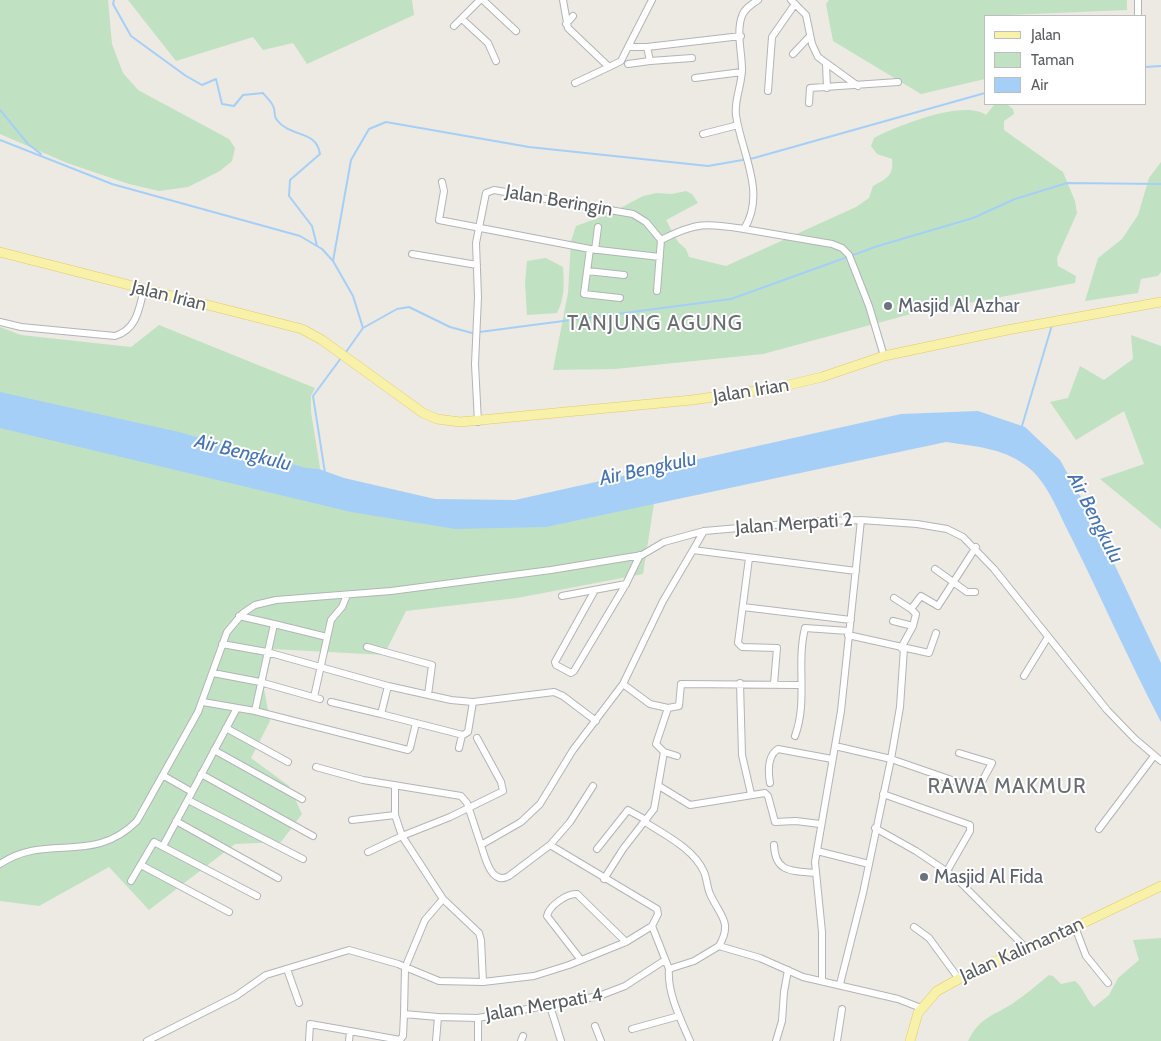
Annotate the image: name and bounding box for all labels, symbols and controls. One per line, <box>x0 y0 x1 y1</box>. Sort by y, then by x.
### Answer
legend <box>984 15 1146 105</box>
text: Jalan <box>1031 26 1061 44</box>
text: Taman <box>1031 51 1074 69</box>
text: Air <box>1031 76 1048 94</box>
street label: Jalan Beringin <box>504 180 614 222</box>
street label: Jalan Irian <box>129 276 209 316</box>
place label: Masjid Al Azhar <box>898 295 1020 317</box>
marker: Masjid Al Azhar <box>882 300 894 312</box>
district label: TANJUNG AGUNG <box>565 311 745 337</box>
street label: Jalan Irian <box>711 374 791 408</box>
water label: Air Bengkulu <box>192 429 294 477</box>
water label: Air Bengkulu <box>597 447 699 491</box>
water label: Air Bengkulu <box>1062 469 1128 567</box>
street label: Jalan Merpati 2 <box>735 509 853 539</box>
district label: RAWA MAKMUR <box>926 774 1088 800</box>
place label: Masjid Al Fida <box>934 866 1043 888</box>
marker: Masjid Al Fida <box>918 871 930 883</box>
street label: Jalan Kalimantan <box>957 913 1087 987</box>
street label: Jalan Merpati 4 <box>484 983 604 1027</box>

